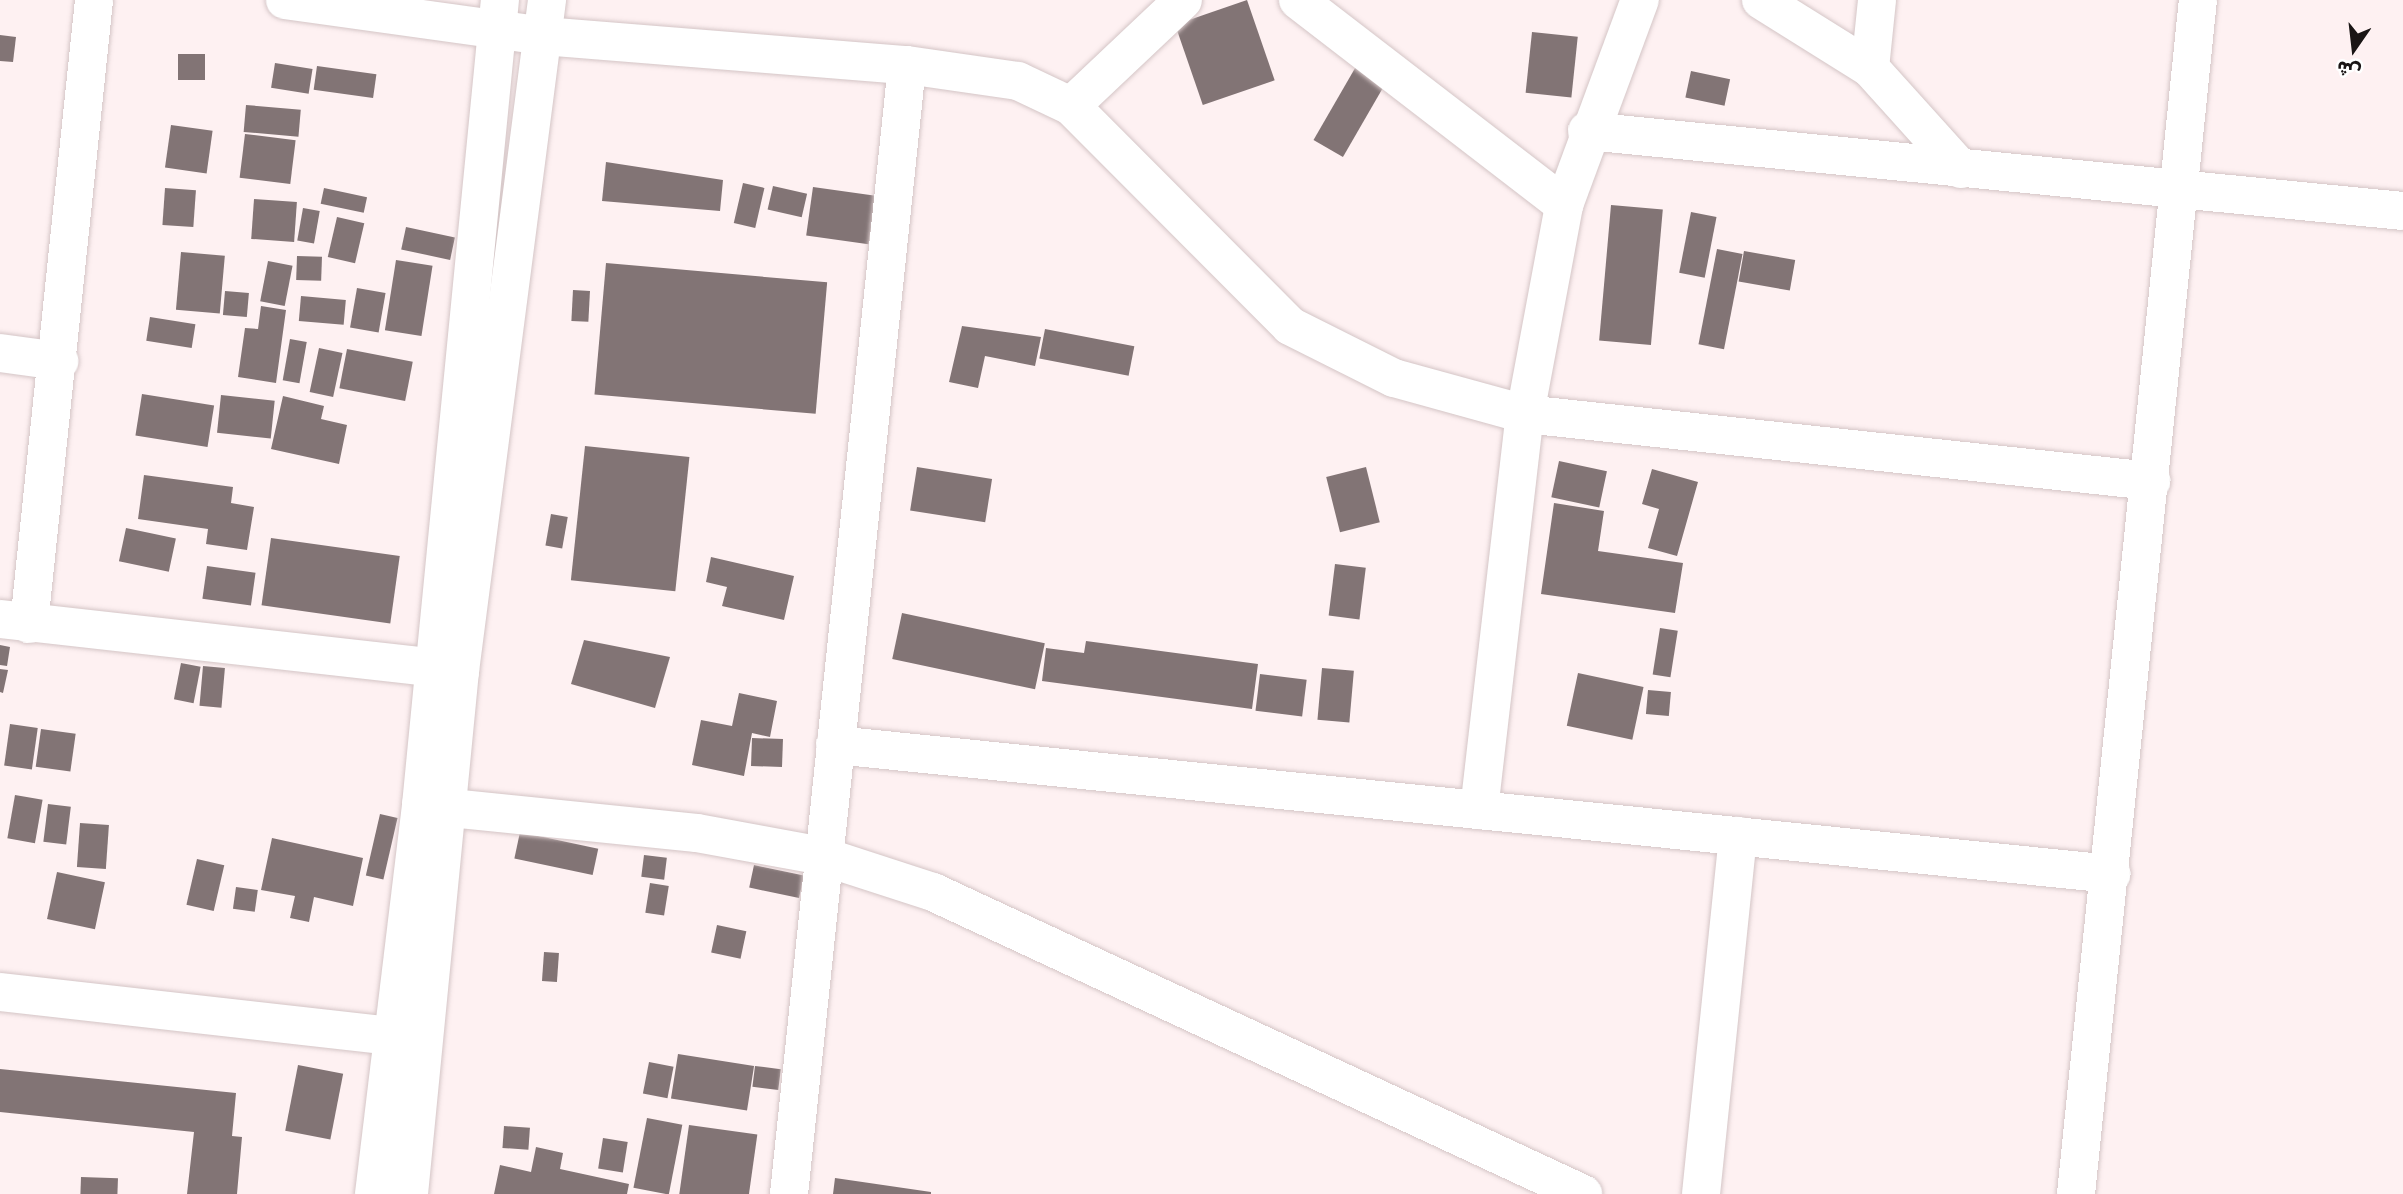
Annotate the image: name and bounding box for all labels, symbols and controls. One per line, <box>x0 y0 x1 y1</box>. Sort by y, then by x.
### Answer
north arrow <box>2319 14 2389 84</box>
text: ش <box>2334 56 2363 84</box>

